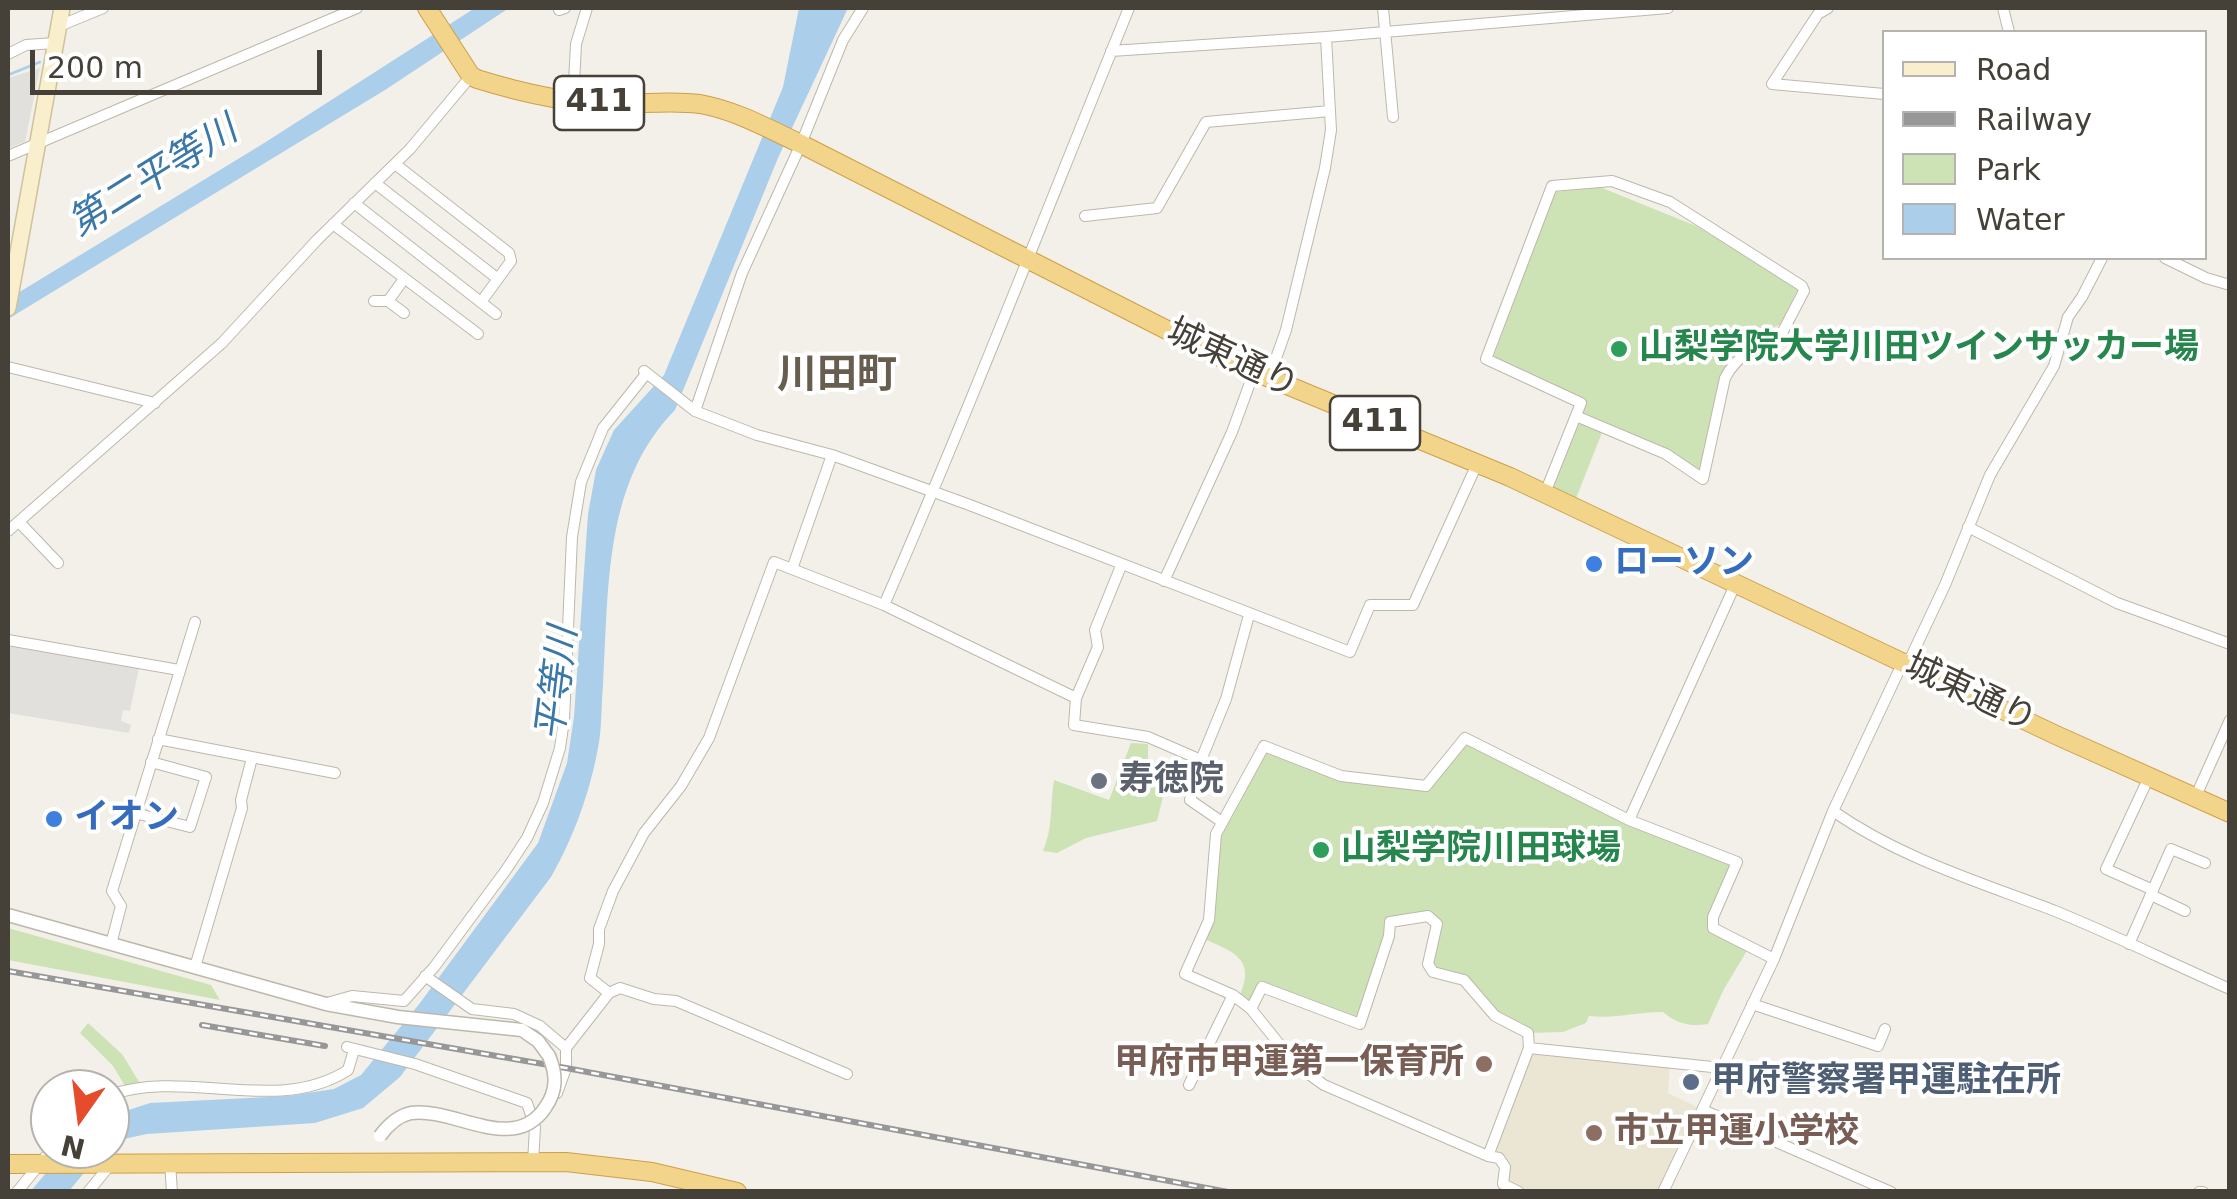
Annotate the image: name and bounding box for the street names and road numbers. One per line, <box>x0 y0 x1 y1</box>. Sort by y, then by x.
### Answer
road number: 411 <box>554 76 644 130</box>
street label: 城東通り <box>1160 311 1304 409</box>
road number: 411 <box>1330 396 1420 450</box>
street label: 城東通り <box>1898 645 2042 743</box>

